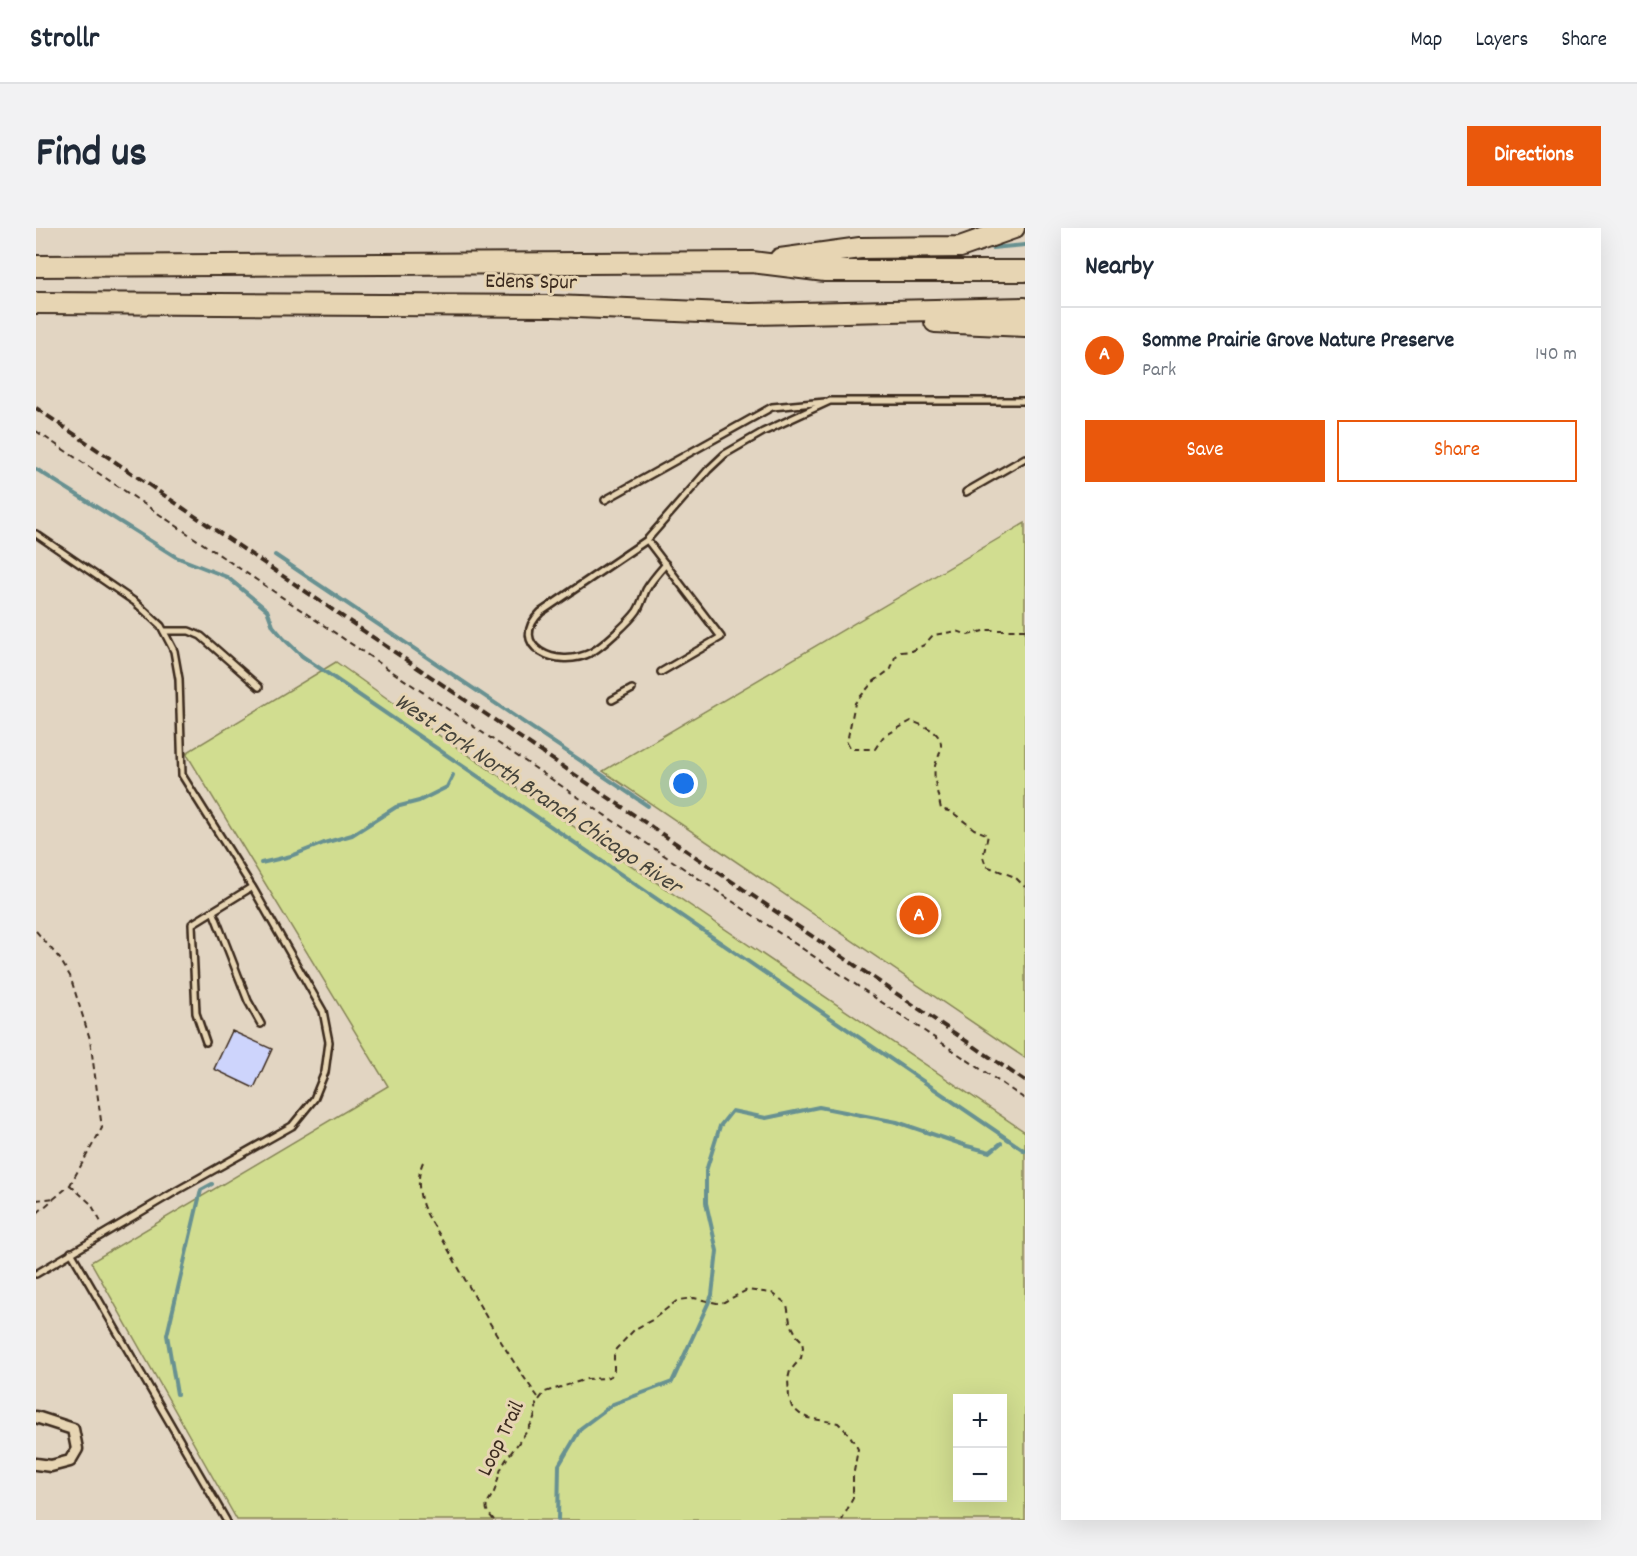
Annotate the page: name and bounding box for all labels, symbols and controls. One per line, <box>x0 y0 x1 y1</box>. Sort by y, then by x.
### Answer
text: Strollr <box>30 21 99 61</box>
text: Map <box>1411 26 1442 56</box>
text: Layers <box>1475 26 1528 56</box>
text: Share <box>1561 26 1607 56</box>
text: Find us <box>36 126 147 186</box>
button: Directions <box>1467 126 1601 186</box>
text: Nearby <box>1085 249 1153 286</box>
street label: Edens Spur <box>485 267 578 299</box>
text: Somme Prairie Grove Nature Preserve <box>1142 326 1454 357</box>
text: A <box>1099 341 1110 369</box>
text: 140 m <box>1535 341 1577 369</box>
text: Park <box>1142 357 1176 385</box>
button: Save <box>1085 420 1325 482</box>
button: Share <box>1337 420 1577 482</box>
water label: West Fork North Branch Chicago River <box>386 686 690 906</box>
your location <box>669 769 698 798</box>
pin: A <box>900 892 938 938</box>
map controls <box>953 1394 1007 1502</box>
button: + <box>953 1394 1007 1448</box>
street label: Loop Trail <box>470 1396 534 1482</box>
button: − <box>953 1448 1007 1502</box>

